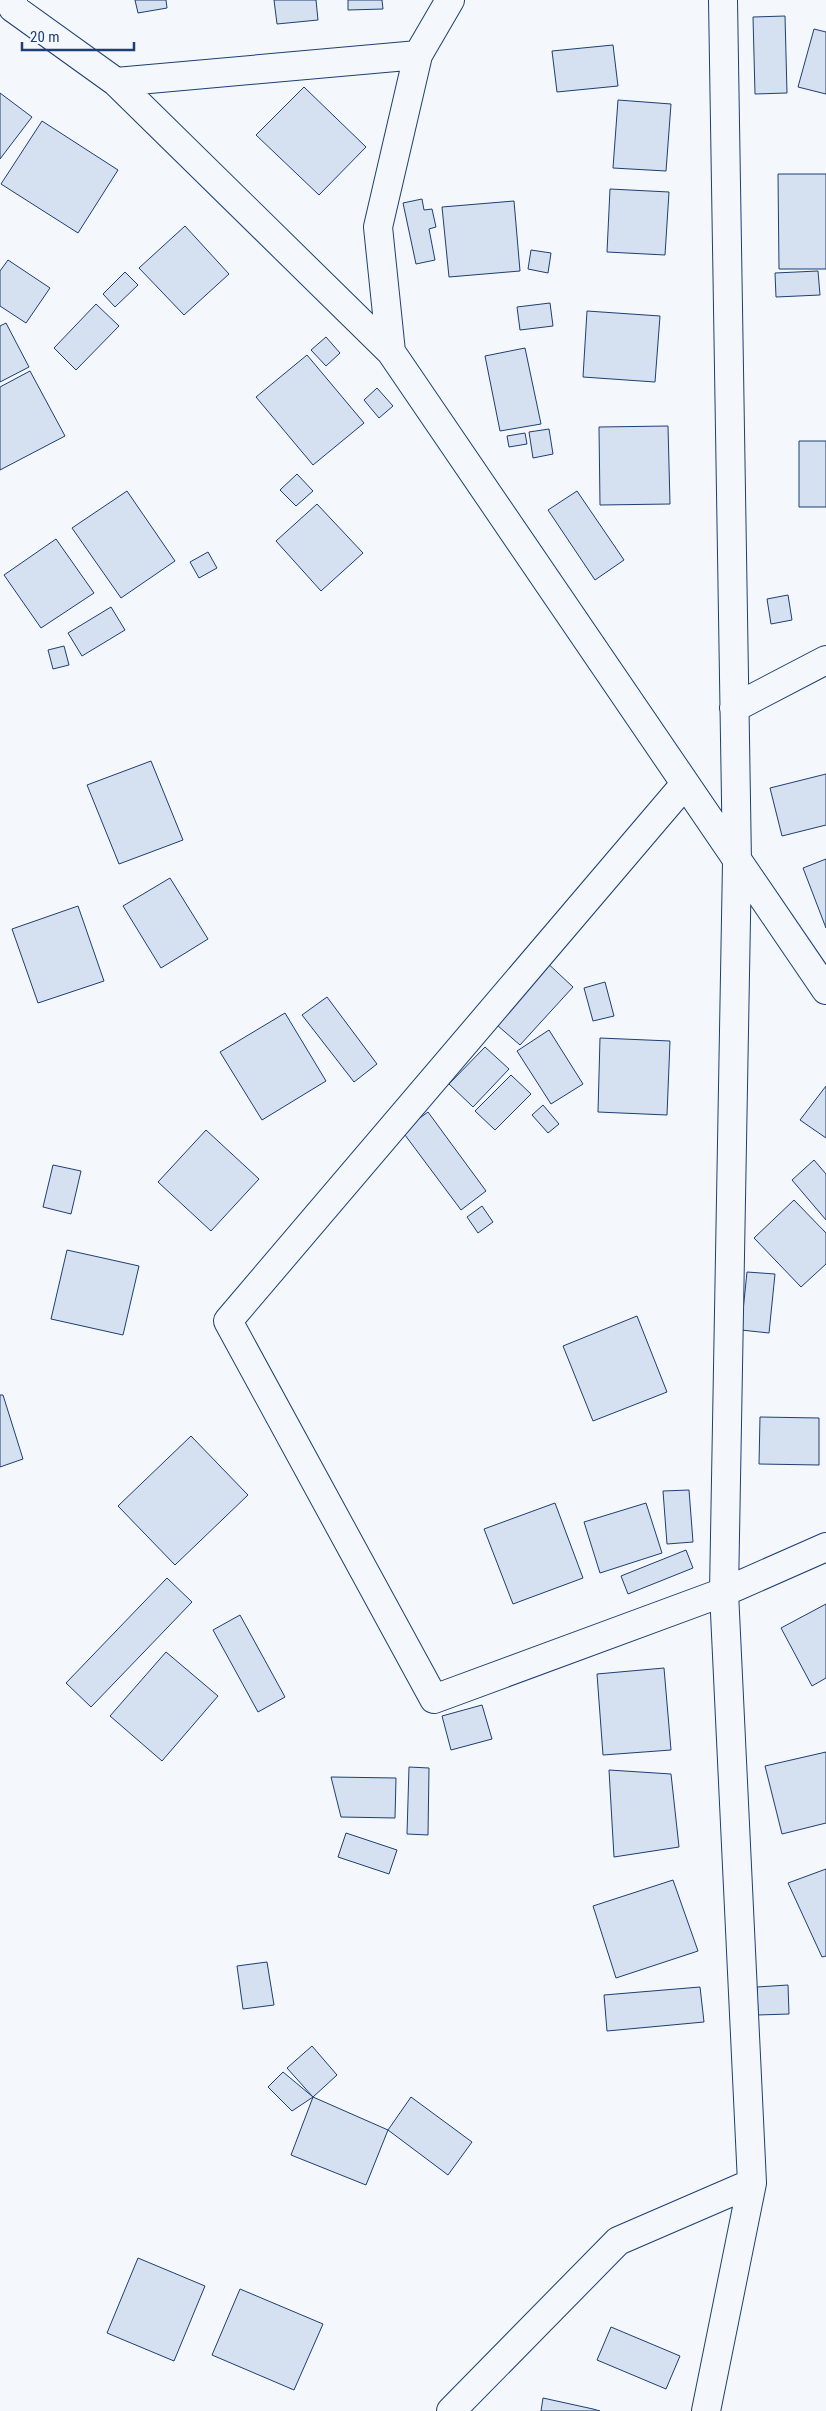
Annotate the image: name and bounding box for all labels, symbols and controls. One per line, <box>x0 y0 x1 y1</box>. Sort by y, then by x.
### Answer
scale bar <box>22 20 135 52</box>
text: 20 m <box>30 28 60 46</box>

